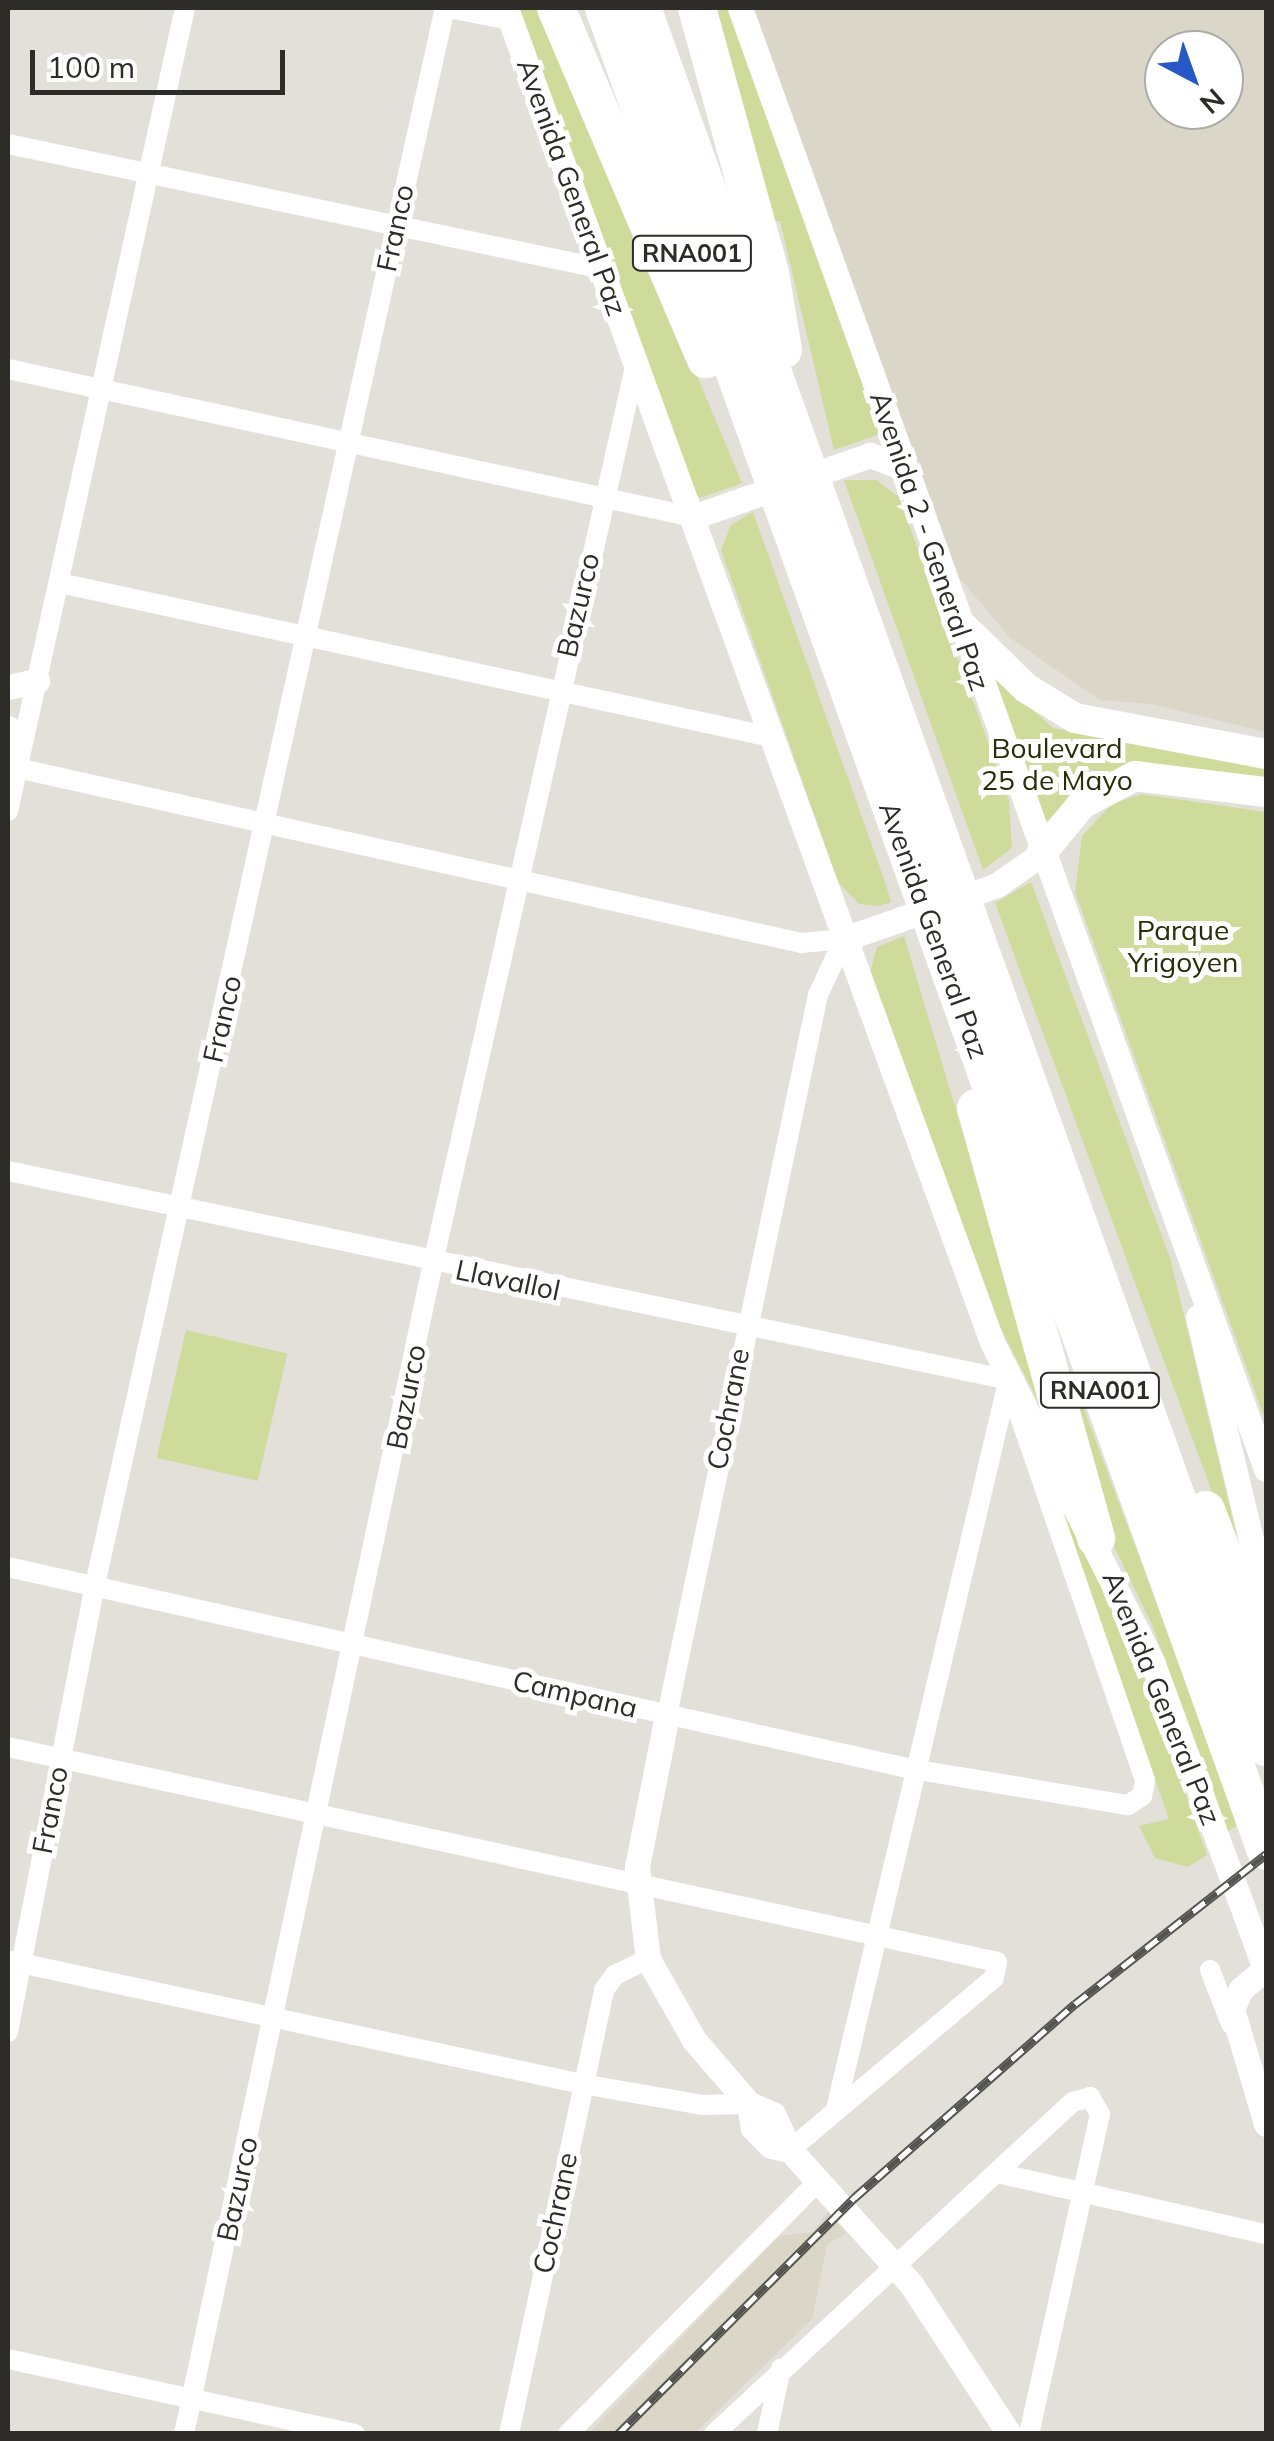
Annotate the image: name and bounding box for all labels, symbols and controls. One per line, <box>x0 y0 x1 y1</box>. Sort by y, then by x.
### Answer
scale bar <box>35 30 290 92</box>
north arrow <box>1144 30 1244 130</box>
text: 100 m <box>47 48 135 86</box>
street label: Avenida General Paz <box>510 54 634 320</box>
text: N <box>1193 81 1232 122</box>
street label: Franco <box>369 181 421 275</box>
road number: RNA001 <box>630 233 754 273</box>
street label: Avenida 2 - General Paz <box>863 387 997 695</box>
street label: Bazurco <box>550 550 606 660</box>
park label: Boulevard 25 de Mayo <box>981 731 1133 797</box>
street label: Avenida General Paz <box>872 797 996 1063</box>
park label: Parque Yrigoyen <box>1128 913 1238 979</box>
street label: Franco <box>196 972 248 1066</box>
street label: Llavallol <box>453 1253 563 1307</box>
street label: Bazurco <box>379 1342 433 1452</box>
street label: Cochrane <box>700 1345 756 1473</box>
road number: RNA001 <box>1038 1370 1162 1410</box>
street label: Avenida General Paz <box>1096 1566 1228 1830</box>
street label: Campana <box>509 1663 641 1725</box>
street label: Franco <box>25 1763 75 1857</box>
street label: Bazurco <box>210 2134 264 2244</box>
street label: Cochrane <box>526 2149 584 2277</box>

